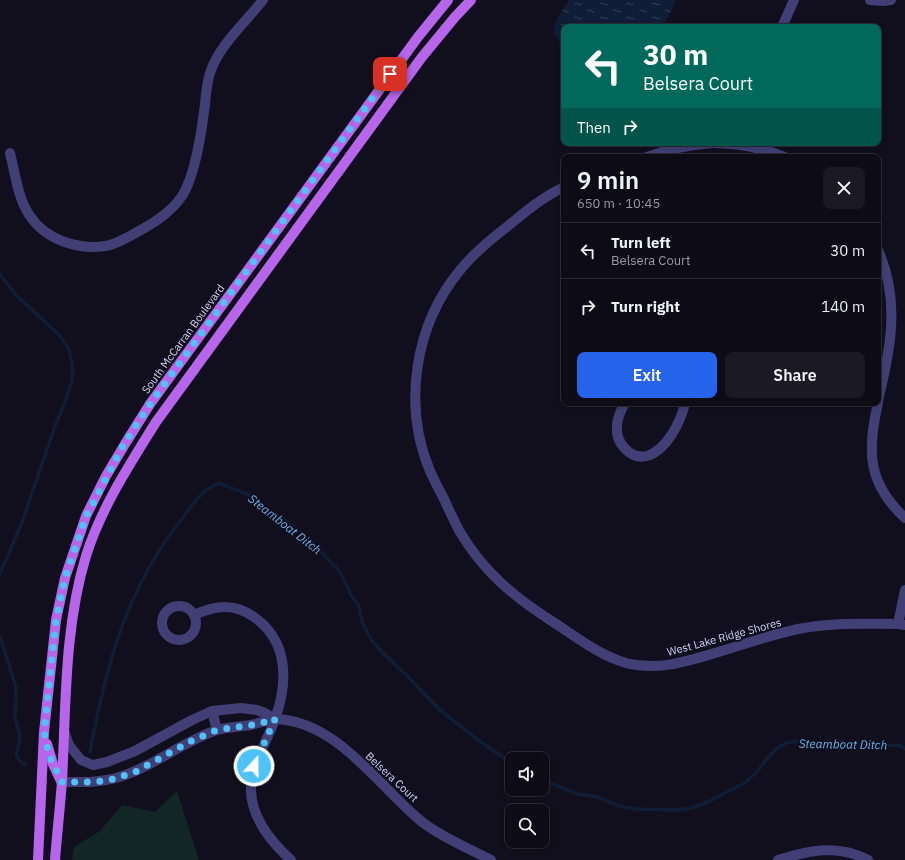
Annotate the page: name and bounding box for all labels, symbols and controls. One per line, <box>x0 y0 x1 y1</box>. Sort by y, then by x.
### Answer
text: 30 m <box>643 36 708 73</box>
icon: left <box>577 40 629 92</box>
pin <box>373 57 407 91</box>
icon: arrive <box>379 63 401 85</box>
text: Belsera Court <box>643 72 753 95</box>
icon: right <box>619 116 641 138</box>
text: Then <box>577 118 611 137</box>
text: 9 min <box>577 164 639 196</box>
button: close <box>823 167 865 209</box>
text: 650 m · 10:45 <box>577 195 660 212</box>
text: Turn left <box>611 233 671 252</box>
icon: left <box>577 240 599 262</box>
text: 30 m <box>830 241 865 260</box>
text: Belsera Court <box>611 252 690 269</box>
street label: South McCarran Boulevard <box>139 282 227 396</box>
icon: right <box>577 296 599 318</box>
text: Turn right <box>611 297 680 316</box>
text: 140 m <box>821 297 865 316</box>
button: Exit <box>577 352 717 398</box>
button: Share <box>725 352 865 398</box>
water label: Steamboat Ditch <box>245 491 325 557</box>
street label: West Lake Ridge Shores <box>665 615 783 659</box>
water label: Steamboat Ditch <box>799 736 888 752</box>
position arrow <box>233 745 275 787</box>
street label: Belsera Court <box>363 749 421 805</box>
map controls <box>505 752 549 848</box>
button: sound <box>505 752 549 796</box>
button: search <box>505 804 549 848</box>

